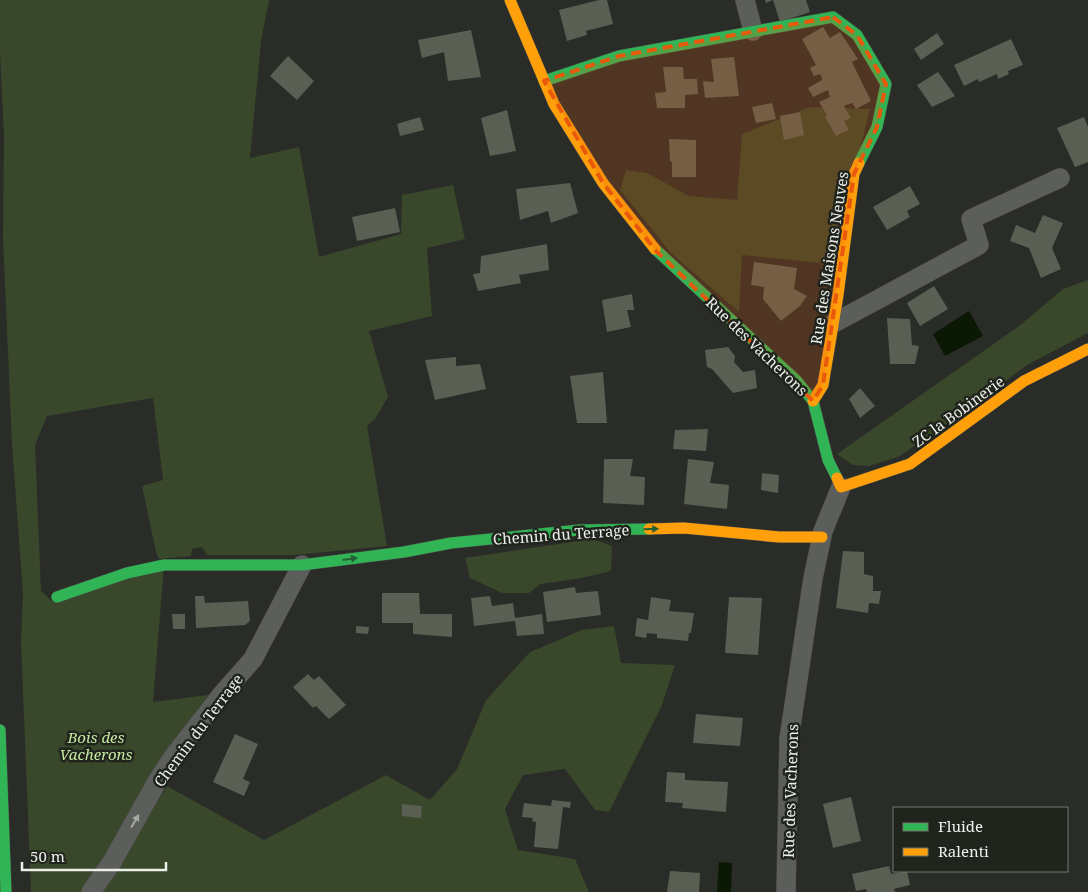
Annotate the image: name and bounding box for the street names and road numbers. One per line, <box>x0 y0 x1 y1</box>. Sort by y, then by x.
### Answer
street label: Rue des Maisons Neuves <box>805 170 853 346</box>
street label: Rue des Vacherons <box>702 292 812 400</box>
street label: ZC la Bobinerie <box>908 371 1008 451</box>
street label: Chemin du Terrage <box>492 519 630 549</box>
street label: Chemin du Terrage <box>149 669 247 791</box>
street label: Rue des Vacherons <box>778 723 802 858</box>

